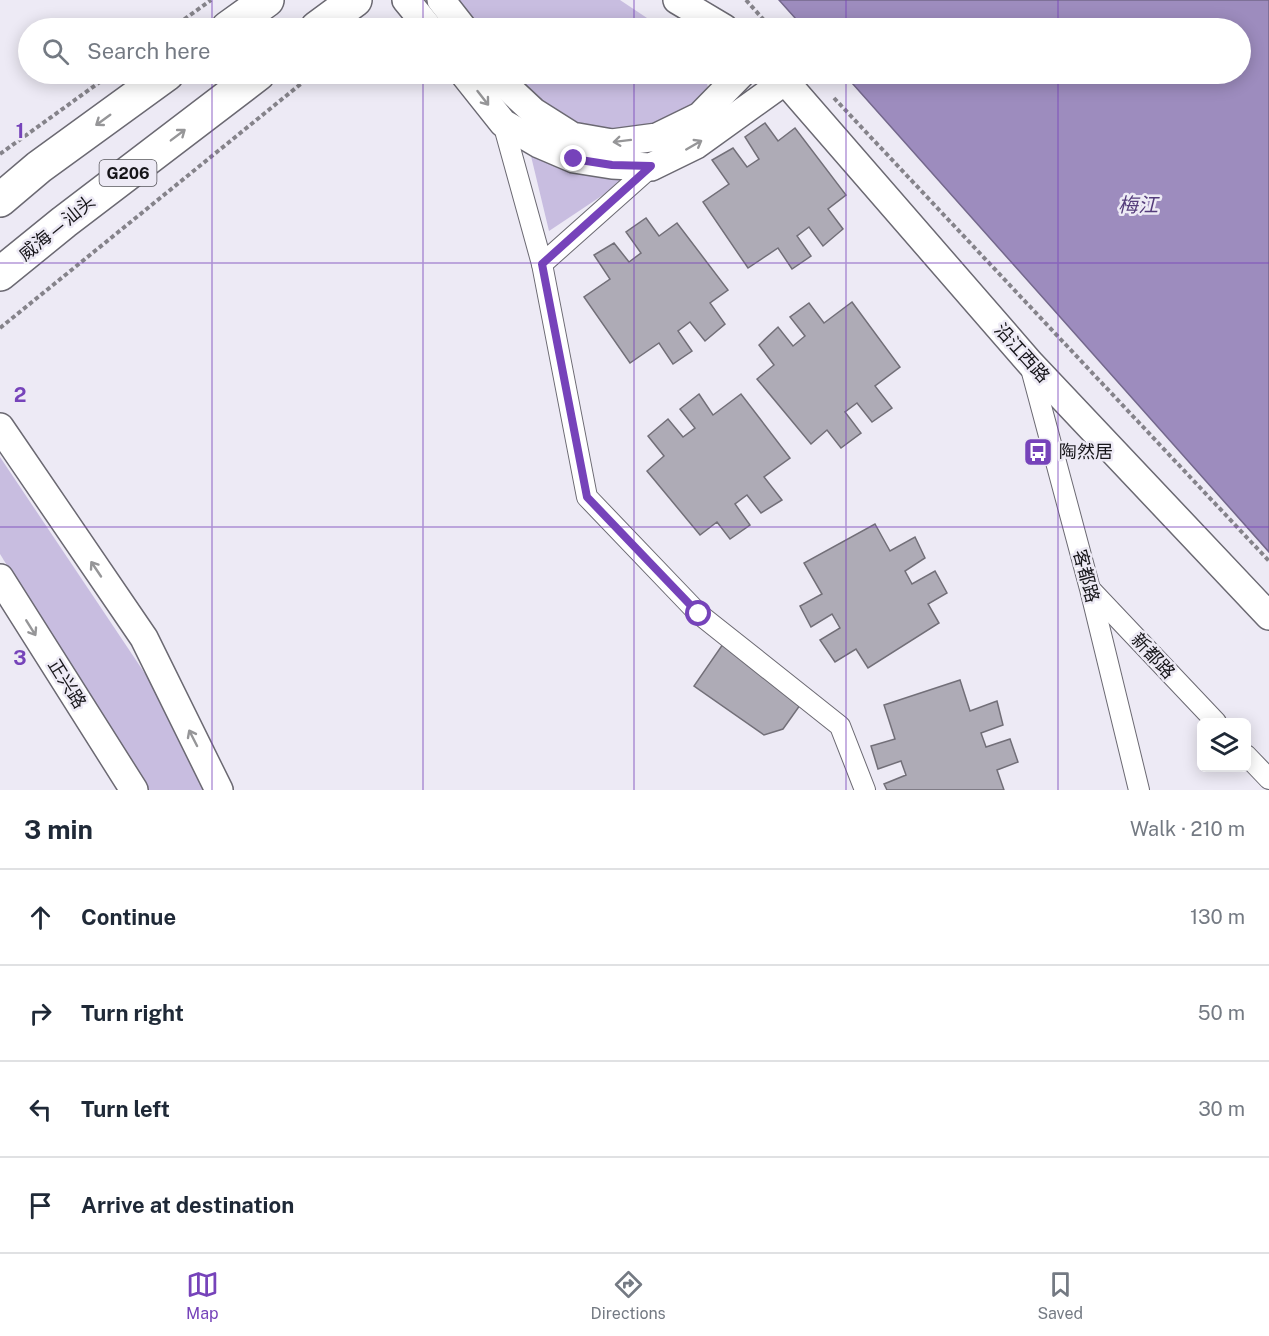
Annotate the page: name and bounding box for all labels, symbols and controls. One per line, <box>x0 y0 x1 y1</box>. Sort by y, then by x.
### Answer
search box <box>18 18 1251 84</box>
icon: search <box>39 35 72 68</box>
text: Search here <box>87 38 211 64</box>
one-way arrow <box>477 90 490 106</box>
one-way arrow <box>95 114 111 127</box>
text: 1 <box>16 119 24 143</box>
one-way arrow <box>170 128 186 141</box>
one-way arrow <box>612 136 632 147</box>
one-way arrow <box>685 139 702 151</box>
route end <box>560 145 586 171</box>
road number: G206 <box>100 160 156 186</box>
street label: 威海—汕头 <box>14 190 99 265</box>
water label: 梅江 <box>1118 193 1160 217</box>
street label: 沿江西路 <box>990 319 1054 386</box>
text: 2 <box>14 383 26 407</box>
bus stop icon: 陶然居 <box>1022 436 1054 468</box>
place label: 陶然居 <box>1059 441 1113 462</box>
street label: 客都路 <box>1069 547 1104 605</box>
one-way arrow <box>90 561 102 578</box>
route start <box>685 600 711 626</box>
one-way arrow <box>26 619 38 636</box>
street label: 新都路 <box>1127 629 1179 683</box>
text: 3 <box>13 646 27 670</box>
street label: 正兴路 <box>44 655 91 712</box>
map controls <box>1197 718 1251 772</box>
button: layers <box>1197 718 1251 772</box>
one-way arrow <box>187 729 199 747</box>
text: 3 min <box>24 814 93 845</box>
text: Walk · 210 m <box>1130 817 1245 841</box>
icon: ahead <box>24 901 57 934</box>
text: Continue <box>81 904 176 930</box>
text: 130 m <box>1190 905 1245 929</box>
icon: right <box>24 997 57 1030</box>
text: Turn right <box>81 1000 184 1026</box>
text: 50 m <box>1198 1001 1245 1025</box>
icon: left <box>24 1093 57 1126</box>
text: Turn left <box>81 1096 170 1122</box>
text: 30 m <box>1198 1097 1245 1121</box>
icon: arrive <box>24 1189 57 1222</box>
text: Arrive at destination <box>81 1192 294 1218</box>
tab: Map <box>186 1268 219 1323</box>
tab: Directions <box>591 1268 666 1323</box>
tab: Saved <box>1037 1268 1083 1323</box>

